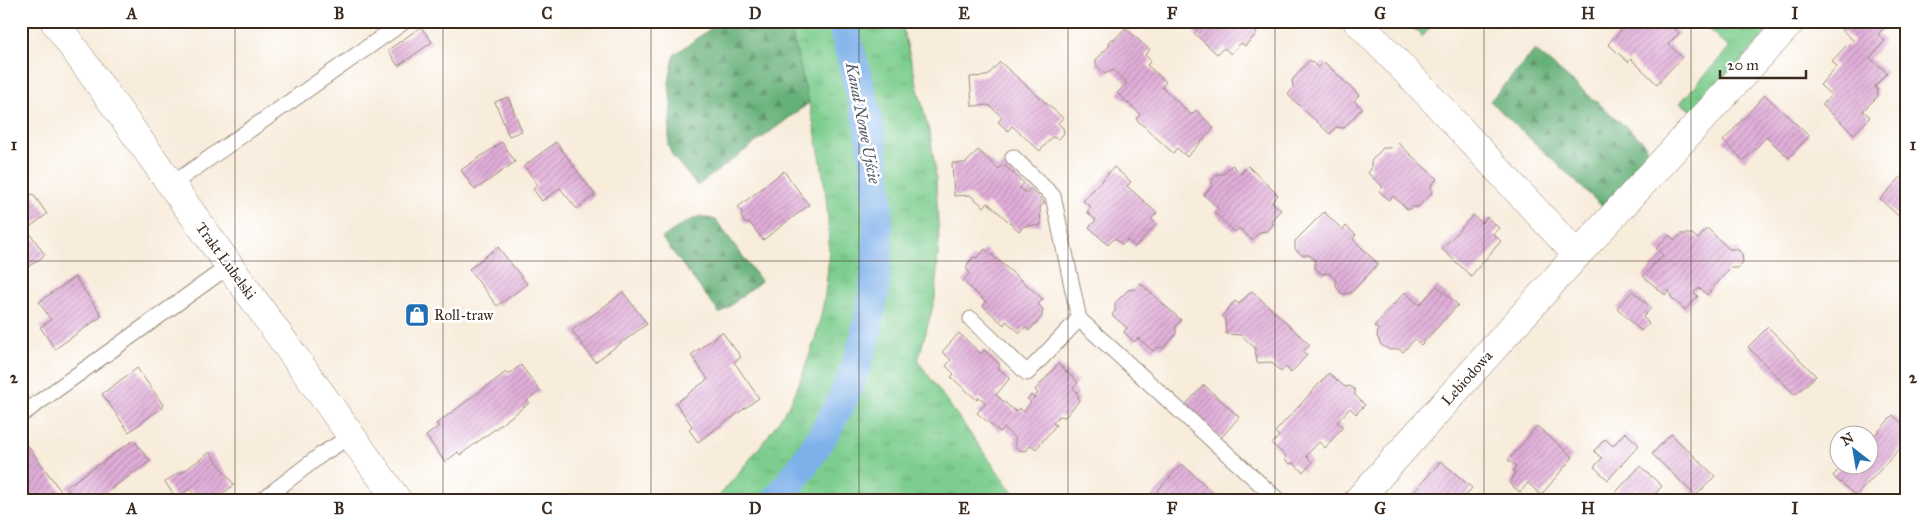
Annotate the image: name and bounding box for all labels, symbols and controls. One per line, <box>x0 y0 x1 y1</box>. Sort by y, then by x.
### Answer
text: A <box>126 4 138 23</box>
text: B <box>334 4 344 23</box>
text: C <box>542 4 553 23</box>
text: D <box>749 4 762 23</box>
text: E <box>958 4 970 23</box>
text: F <box>1167 4 1178 23</box>
text: G <box>1374 4 1386 23</box>
text: H <box>1581 4 1595 23</box>
text: I <box>1792 4 1799 23</box>
scale bar <box>1720 48 1806 80</box>
text: 20 m <box>1727 56 1759 74</box>
water label: Kanał Nowe Ujście <box>841 60 884 186</box>
text: 1 <box>11 135 18 154</box>
text: 1 <box>1910 135 1917 154</box>
street label: Trakt Lubelski <box>192 219 260 303</box>
shop icon: Roll-traw <box>404 302 430 328</box>
place label: Roll-traw <box>434 306 493 324</box>
street label: Lebiodowa <box>1438 346 1497 409</box>
text: 2 <box>10 368 19 387</box>
text: 2 <box>1909 368 1918 387</box>
north arrow <box>1830 424 1880 474</box>
text: N <box>1838 429 1857 450</box>
text: A <box>126 499 138 518</box>
text: B <box>334 499 344 518</box>
text: C <box>542 499 553 518</box>
text: D <box>749 499 762 518</box>
text: E <box>958 499 970 518</box>
text: F <box>1167 499 1178 518</box>
text: G <box>1374 499 1386 518</box>
text: H <box>1581 499 1595 518</box>
text: I <box>1792 499 1799 518</box>

